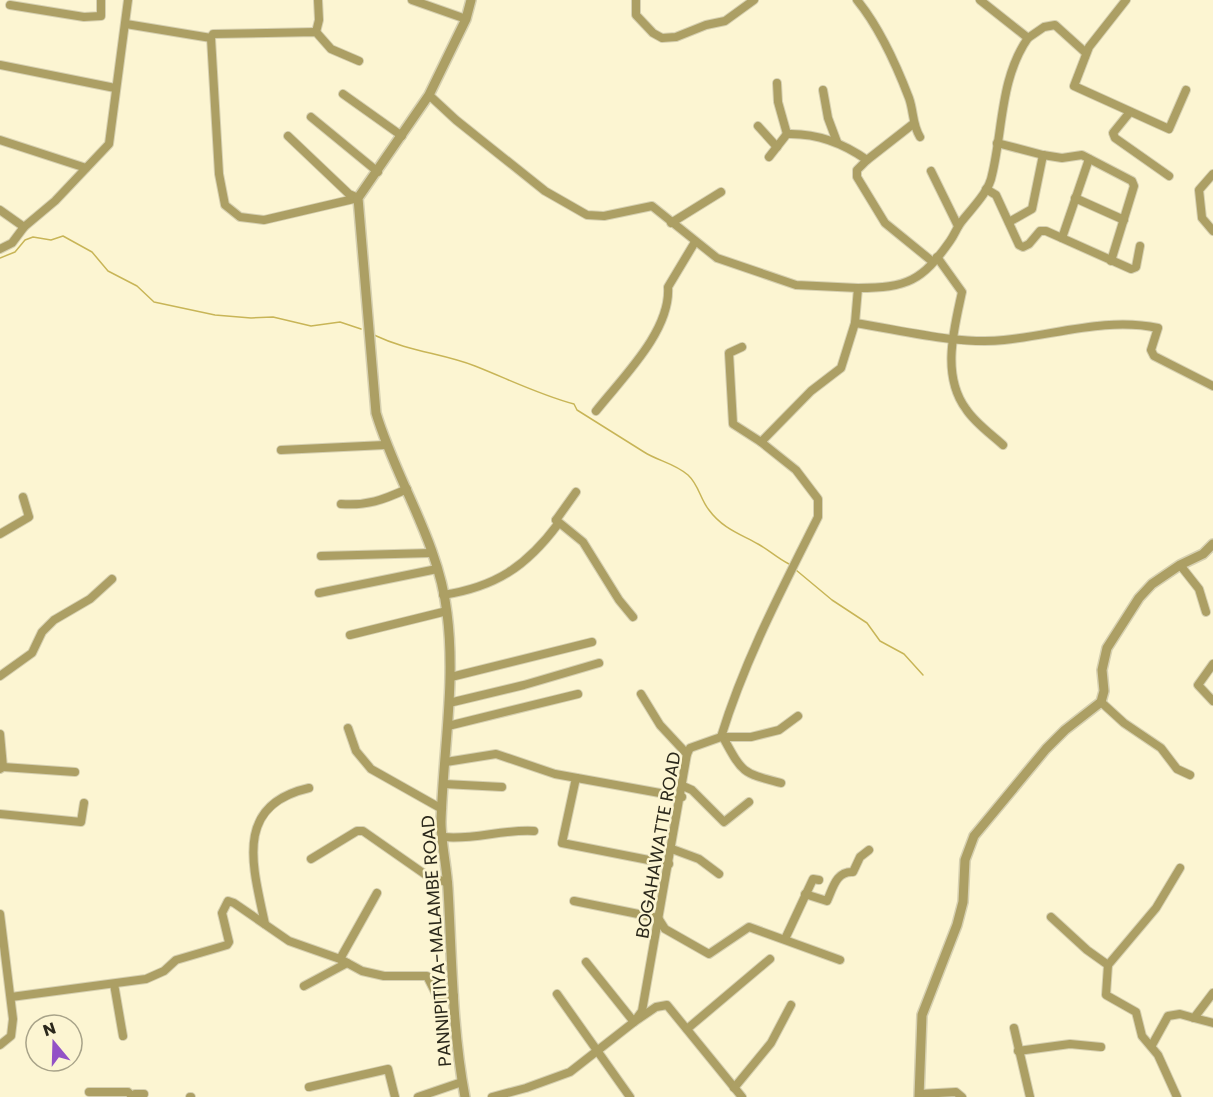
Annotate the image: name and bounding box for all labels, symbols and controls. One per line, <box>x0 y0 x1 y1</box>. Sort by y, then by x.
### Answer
street label: BOGAHAWATTE ROAD <box>629 750 687 940</box>
street label: PANNIPITIYA-MALAMBE ROAD <box>415 814 457 1068</box>
north arrow <box>24 1013 84 1073</box>
text: N <box>40 1016 59 1042</box>

